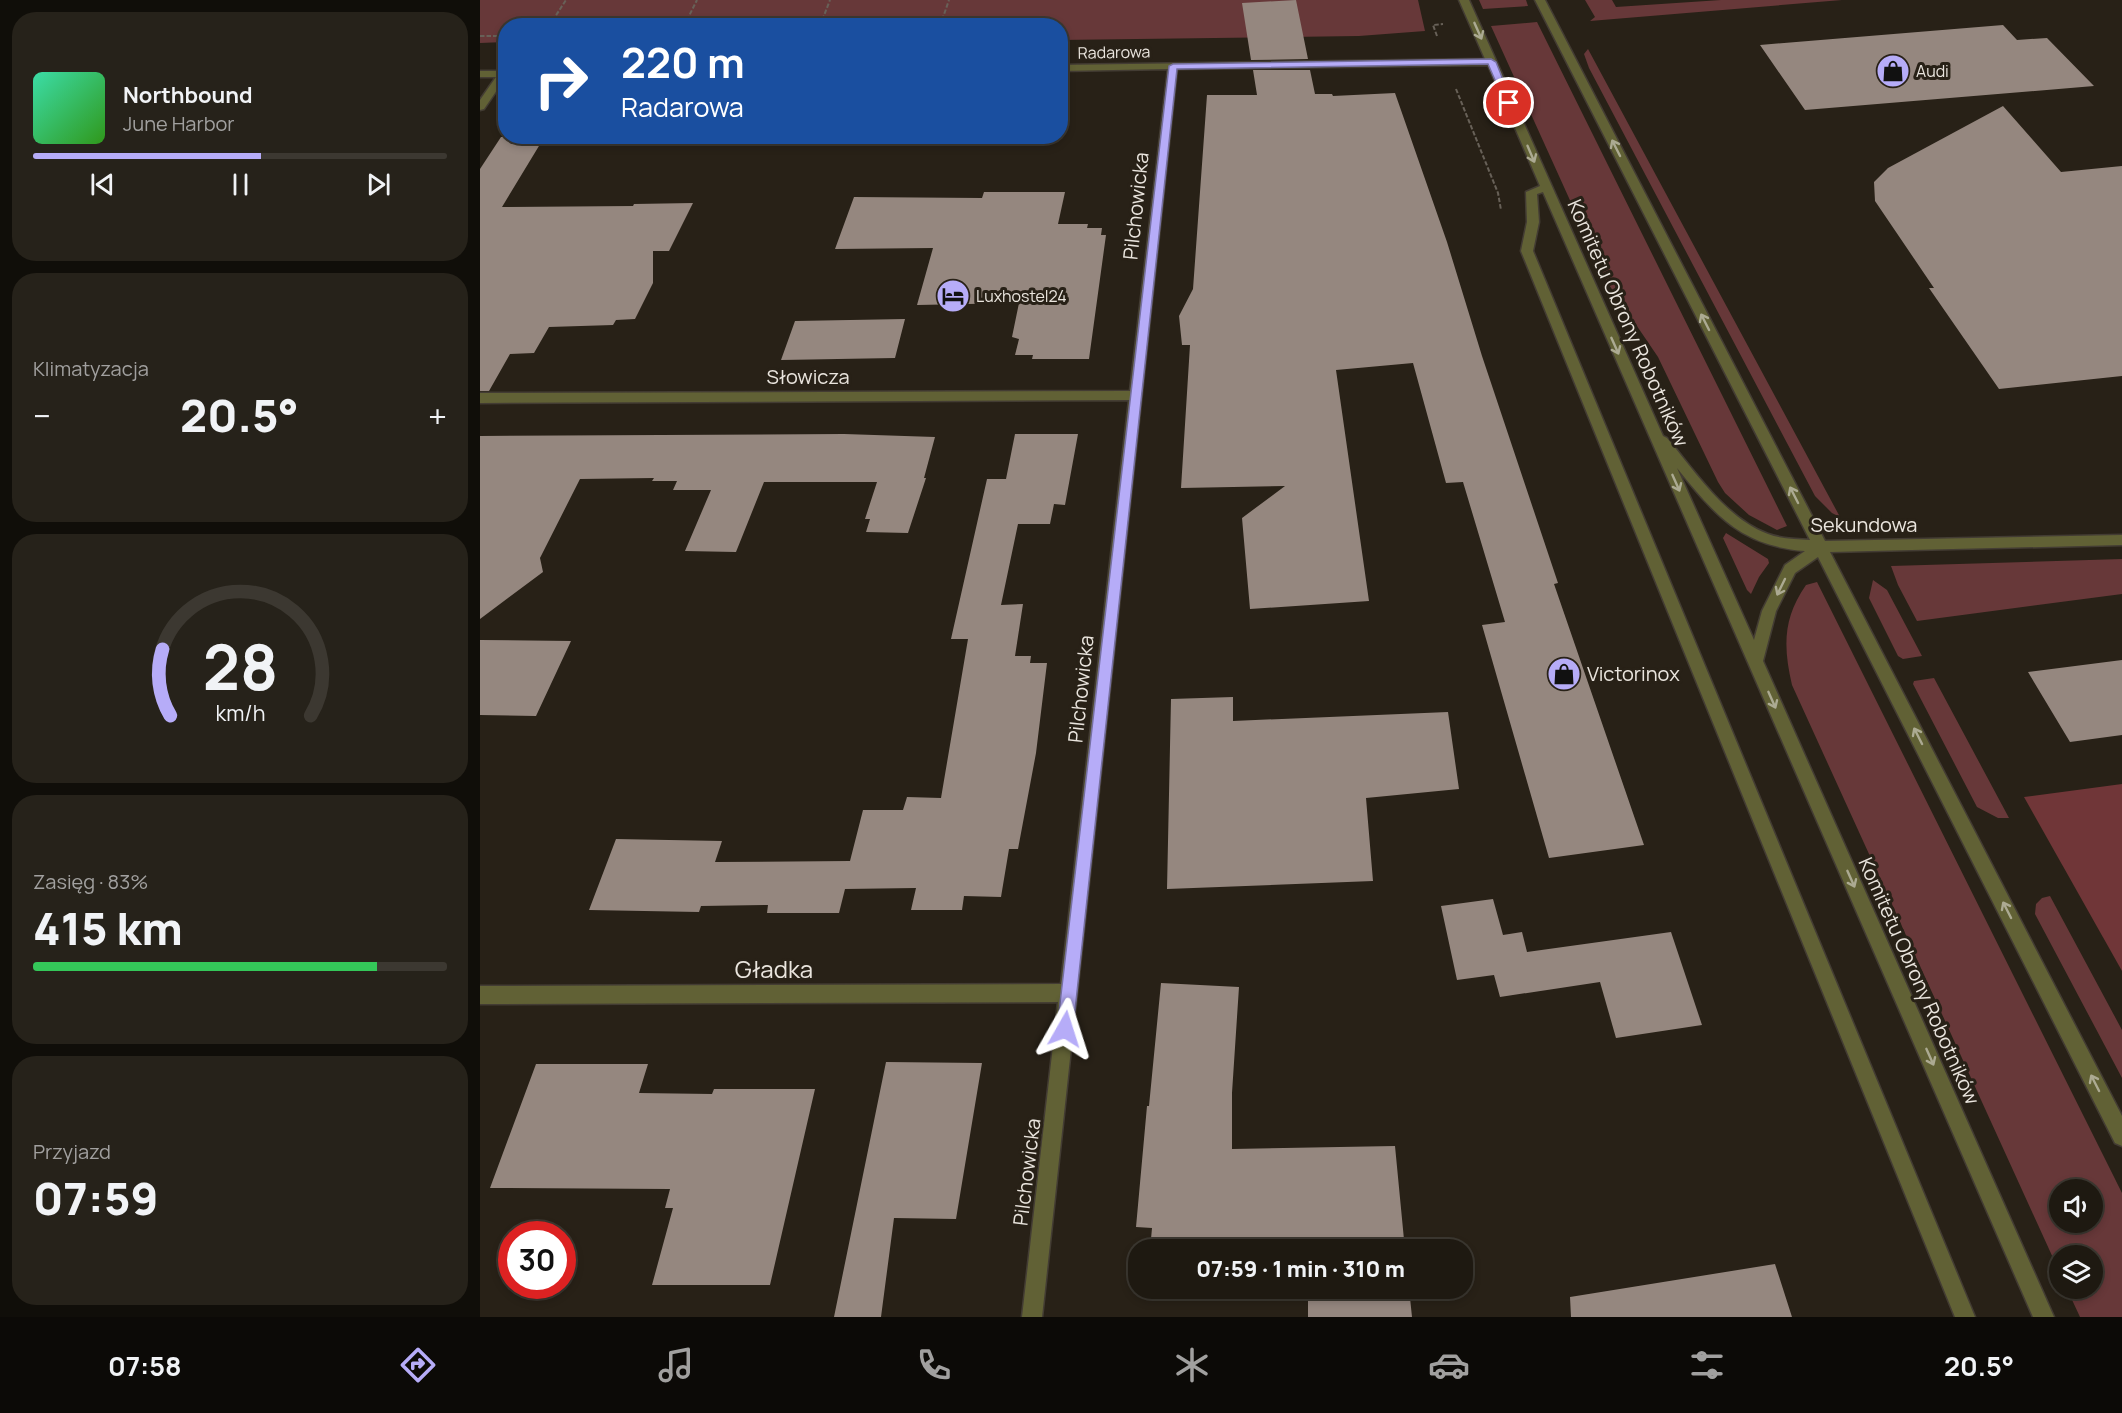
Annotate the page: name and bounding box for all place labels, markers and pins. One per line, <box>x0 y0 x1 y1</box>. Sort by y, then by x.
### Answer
shop icon: Audi <box>1875 53 1911 89</box>
place label: Audi <box>1916 60 1949 82</box>
pin <box>1483 77 1534 128</box>
hotel icon: Luxhostel24 <box>935 278 971 314</box>
place label: Luxhostel24 <box>976 285 1067 307</box>
shop icon: Victorinox <box>1546 656 1582 692</box>
place label: Victorinox <box>1587 660 1680 687</box>

